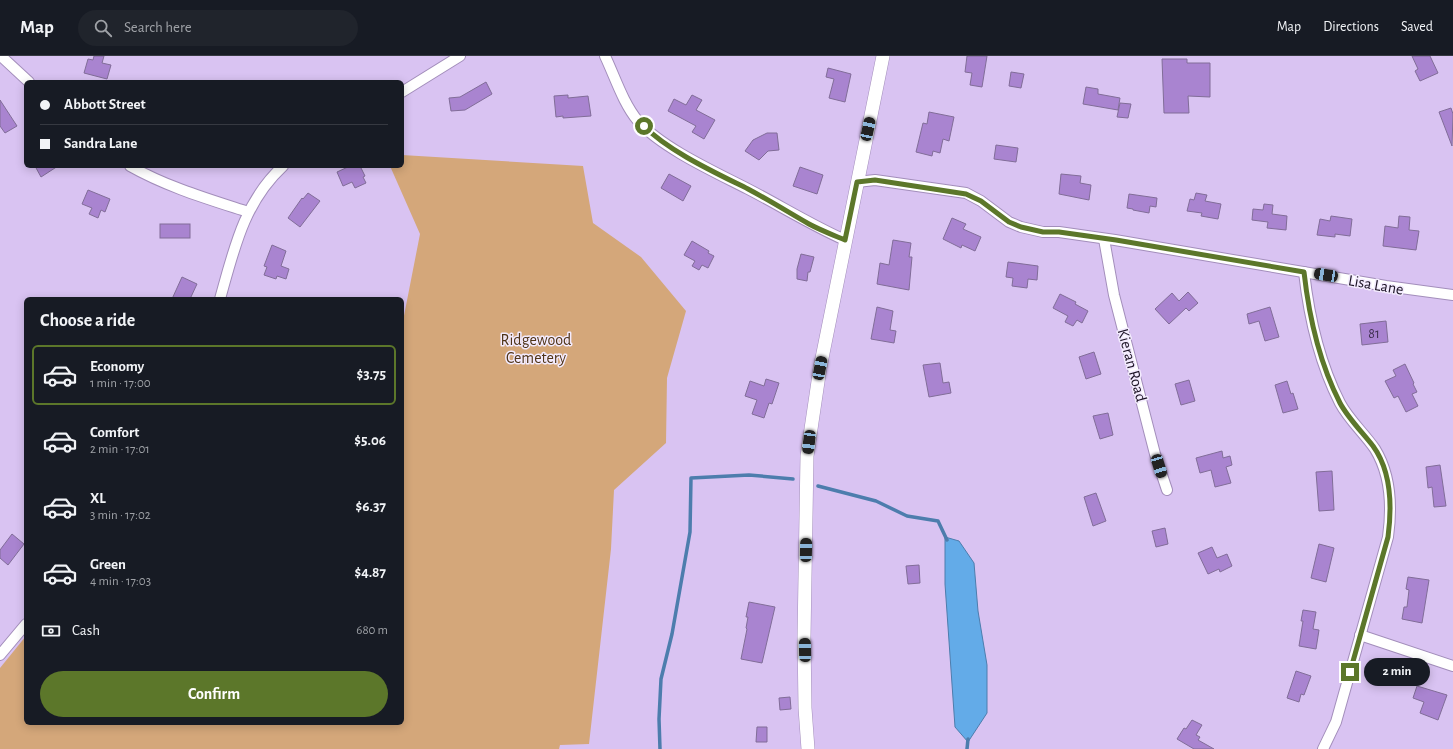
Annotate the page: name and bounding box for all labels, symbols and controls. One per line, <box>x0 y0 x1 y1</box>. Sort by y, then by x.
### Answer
search box <box>78 10 358 46</box>
icon: search <box>92 17 114 39</box>
text: Map <box>20 18 54 37</box>
text: Search here <box>124 20 192 35</box>
text: Map <box>1277 20 1301 34</box>
text: Directions <box>1323 20 1379 34</box>
text: Saved <box>1401 20 1433 34</box>
text: Abbott Street <box>64 97 146 112</box>
car <box>860 116 876 142</box>
route start <box>635 117 653 135</box>
text: Sandra Lane <box>64 136 137 151</box>
car <box>1313 267 1339 283</box>
street label: Lisa Lane <box>1347 272 1405 298</box>
text: Choose a ride <box>40 312 135 330</box>
street label: Kieran Road <box>1115 327 1149 404</box>
house number: 81 <box>1368 327 1380 341</box>
park label: Ridgewood Cemetery <box>501 332 571 367</box>
car <box>812 355 828 381</box>
icon: car <box>42 357 78 393</box>
text: Economy <box>90 359 144 374</box>
text: $3.75 <box>356 367 386 382</box>
text: 1 min · 17:00 <box>90 377 151 390</box>
icon: car <box>42 423 78 459</box>
text: Comfort <box>90 425 139 440</box>
car <box>802 429 816 455</box>
text: $5.06 <box>354 433 386 448</box>
text: 2 min · 17:01 <box>90 443 150 456</box>
car <box>1150 453 1168 479</box>
icon: car <box>42 489 78 525</box>
text: XL <box>90 491 106 506</box>
text: $6.37 <box>356 499 386 514</box>
text: 3 min · 17:02 <box>90 509 151 522</box>
car <box>800 538 812 562</box>
icon: car <box>42 555 78 591</box>
text: Green <box>90 557 126 572</box>
text: $4.87 <box>354 565 386 580</box>
text: 4 min · 17:03 <box>90 575 151 588</box>
icon: cash <box>40 620 62 642</box>
text: Cash <box>72 623 100 638</box>
text: 680 m <box>356 624 388 637</box>
car <box>799 638 811 662</box>
callout: 2 min <box>1364 658 1430 686</box>
route end <box>1341 663 1359 681</box>
text: 2 min <box>1383 665 1411 678</box>
button: Confirm <box>40 671 388 717</box>

